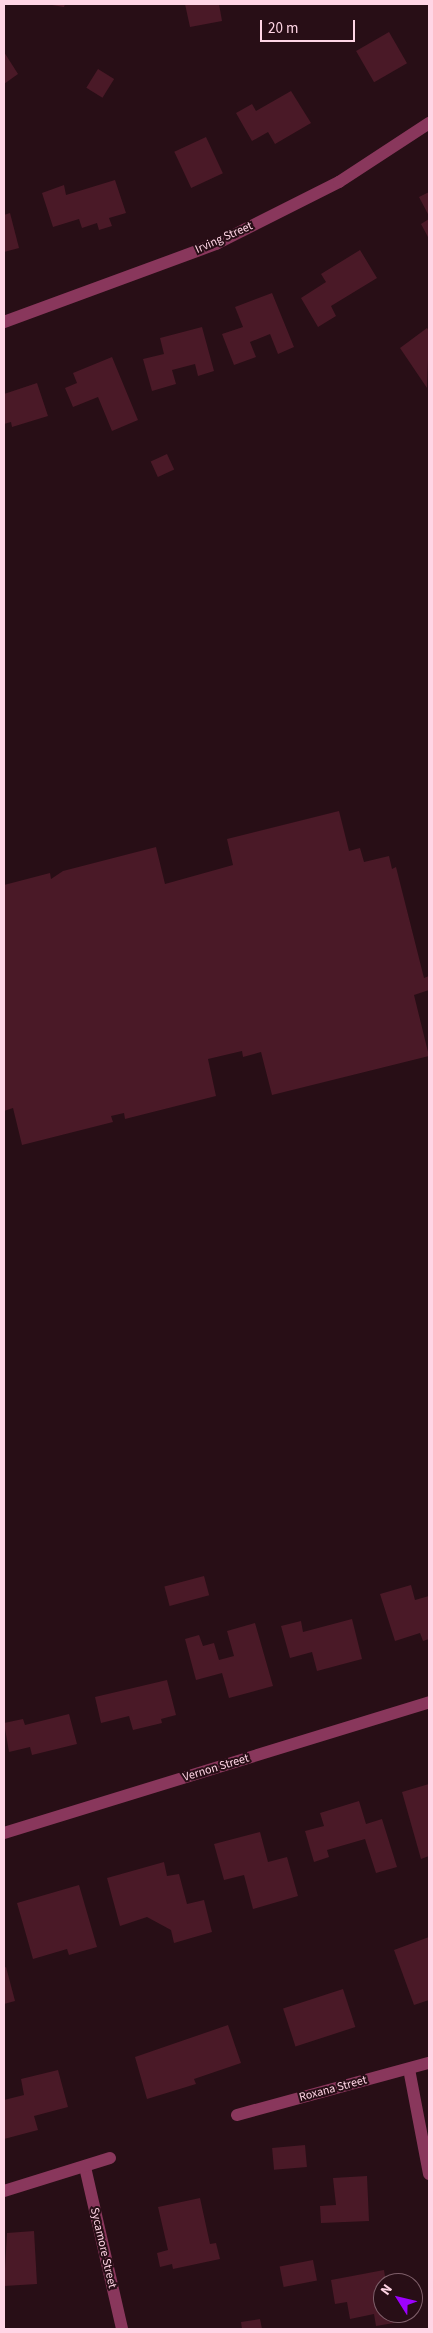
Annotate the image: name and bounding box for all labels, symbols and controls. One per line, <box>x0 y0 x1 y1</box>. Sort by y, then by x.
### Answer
scale bar <box>263 10 358 42</box>
text: 20 m <box>268 18 298 39</box>
street label: Irving Street <box>193 219 255 257</box>
street label: Vernon Street <box>181 1751 251 1785</box>
street label: Roxana Street <box>298 2073 368 2105</box>
street label: Sycamore Street <box>87 2206 119 2290</box>
north arrow <box>373 2273 423 2323</box>
text: N <box>376 2280 398 2299</box>

